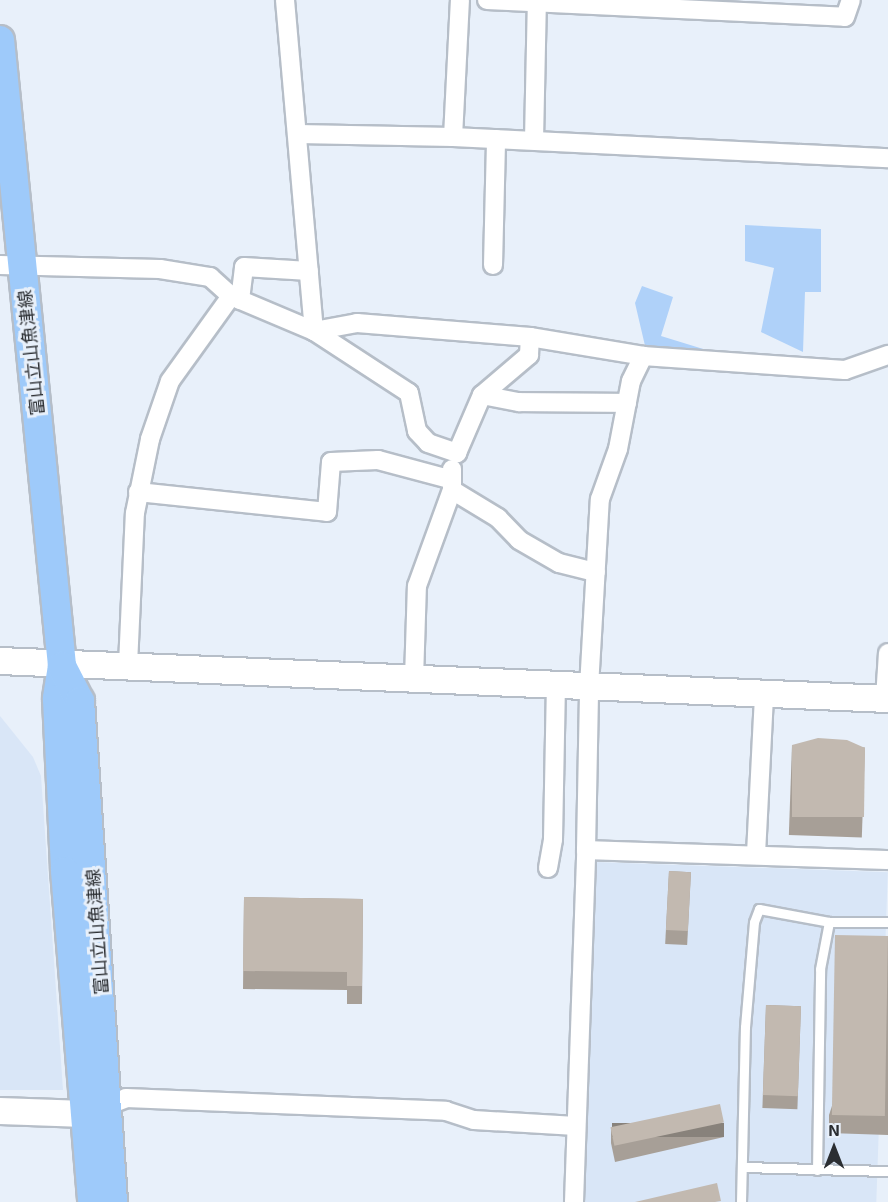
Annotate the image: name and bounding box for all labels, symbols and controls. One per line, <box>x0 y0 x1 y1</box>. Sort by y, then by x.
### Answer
street label: 富山立山魚津線 <box>14 289 48 417</box>
street label: 富山立山魚津線 <box>82 868 112 996</box>
north arrow <box>804 1118 864 1178</box>
text: N <box>828 1120 840 1139</box>

